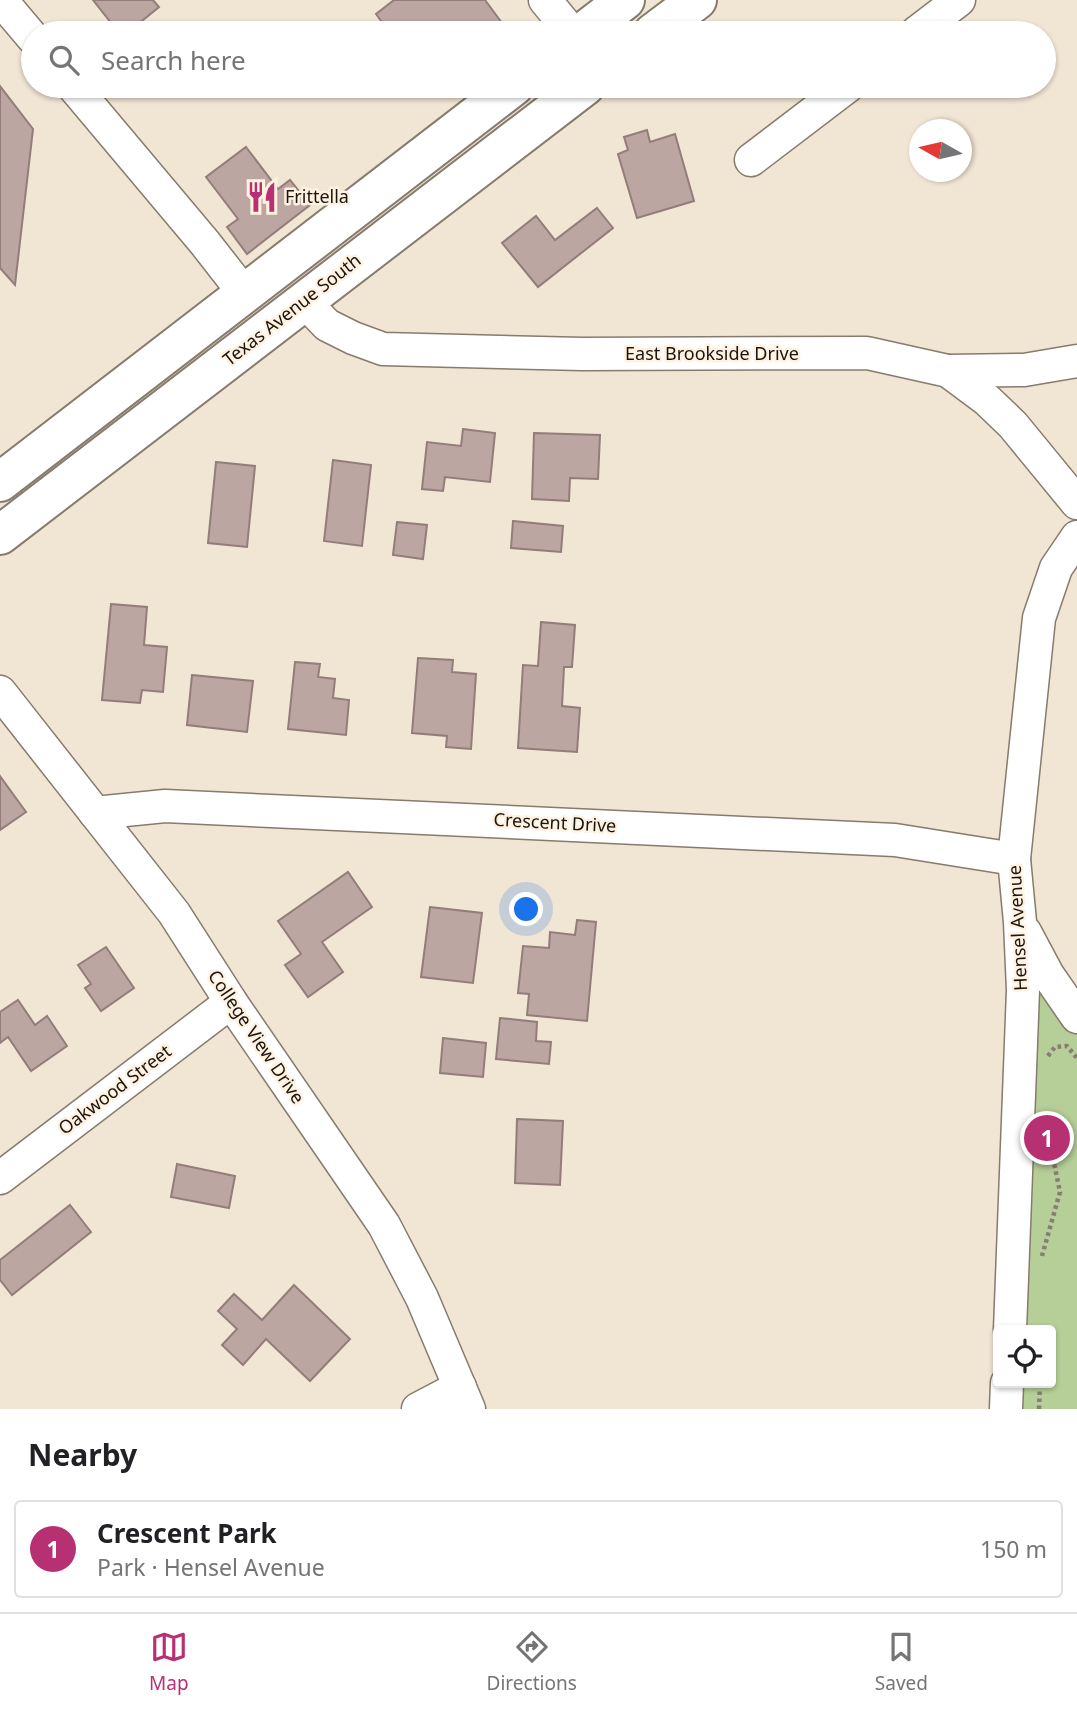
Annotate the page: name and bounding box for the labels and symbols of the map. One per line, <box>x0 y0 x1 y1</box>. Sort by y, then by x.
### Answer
north arrow <box>909 119 972 182</box>
restaurant icon: Frittella <box>245 180 279 214</box>
place label: Frittella <box>285 184 349 208</box>
street label: Texas Avenue South <box>217 248 365 371</box>
street label: East Brookside Drive <box>625 341 799 365</box>
street label: Crescent Drive <box>493 807 617 837</box>
street label: Hensel Avenue <box>1002 865 1032 992</box>
your location <box>509 892 543 926</box>
street label: College View Drive <box>203 965 310 1108</box>
street label: Oakwood Street <box>53 1038 176 1140</box>
pin: 1 <box>1024 1112 1070 1164</box>

